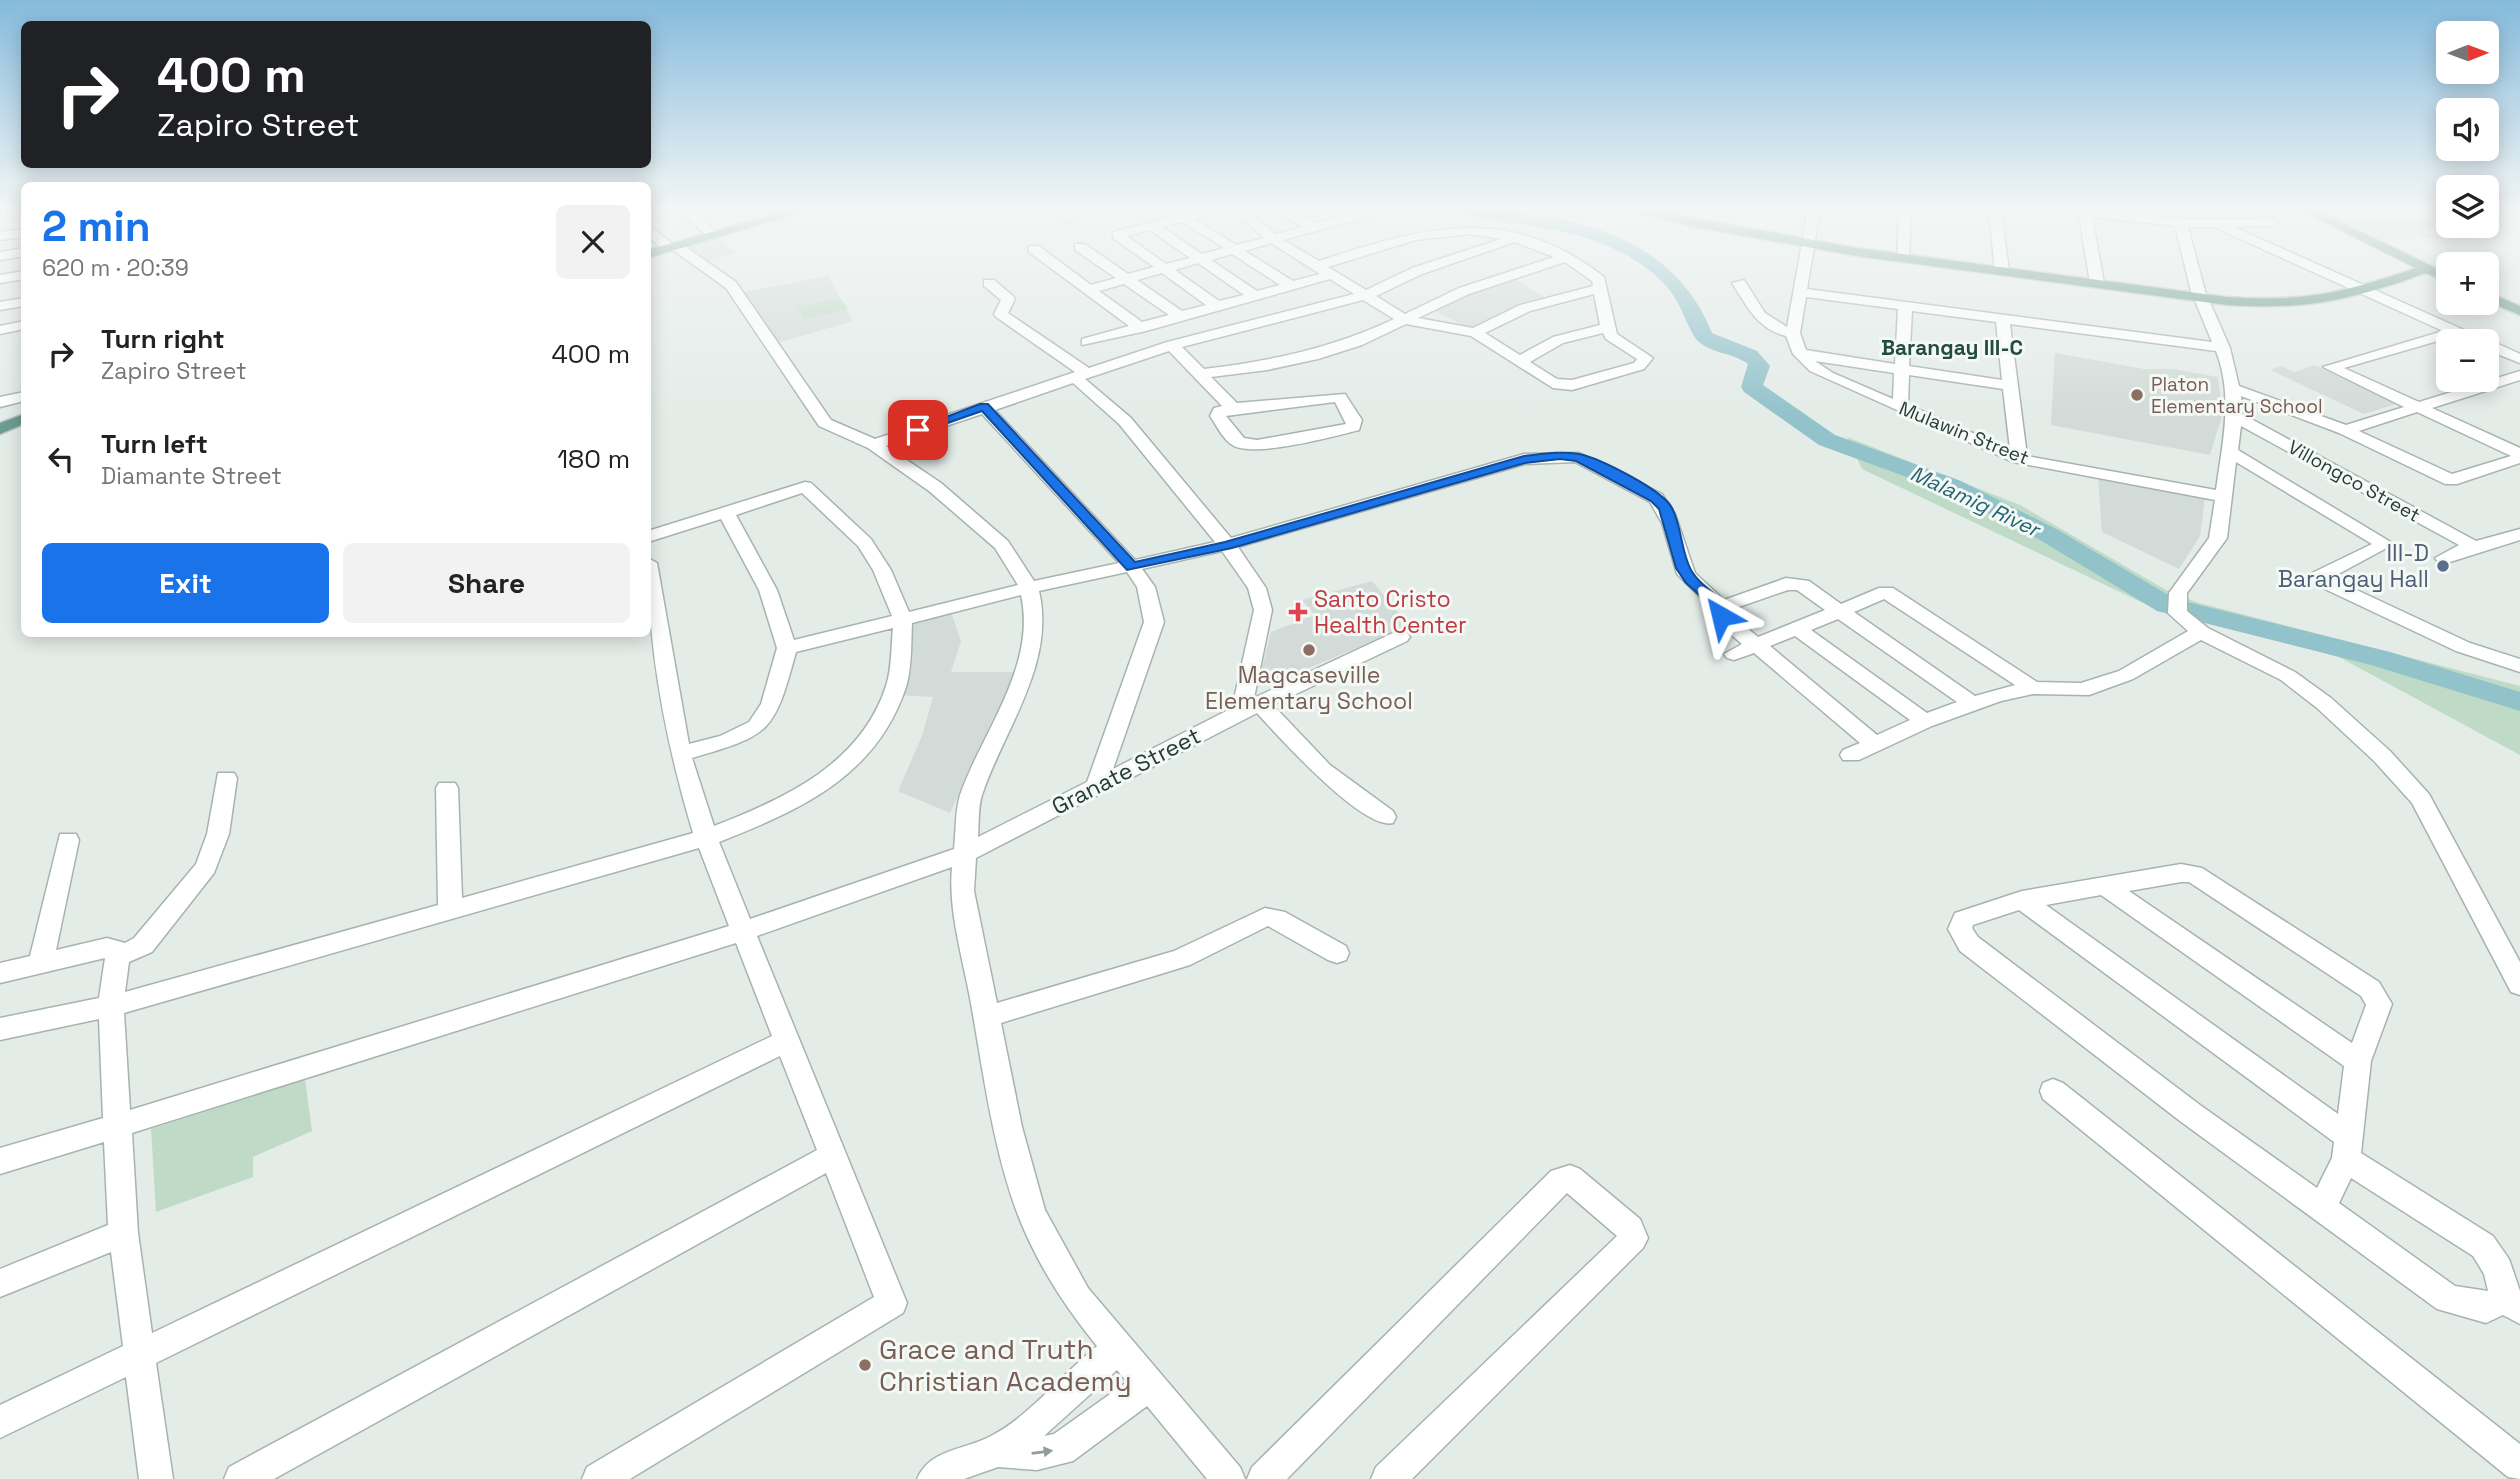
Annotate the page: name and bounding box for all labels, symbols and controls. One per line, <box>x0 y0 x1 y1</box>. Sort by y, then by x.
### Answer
north arrow <box>2436 21 2499 84</box>
map controls <box>2436 21 2499 392</box>
text: 400 m <box>157 44 306 106</box>
icon: right <box>42 49 133 140</box>
button: sound <box>2436 98 2499 161</box>
text: Zapiro Street <box>157 105 360 145</box>
button: layers <box>2436 175 2499 238</box>
text: 2 min <box>42 200 151 253</box>
button: close <box>556 205 630 279</box>
button: + <box>2436 252 2499 315</box>
text: 620 m · 20:39 <box>42 253 189 283</box>
text: Turn right <box>101 322 225 356</box>
button: − <box>2436 329 2499 392</box>
district label: Barangay III-C <box>1881 334 2023 361</box>
icon: right <box>42 335 80 373</box>
text: 400 m <box>551 337 630 371</box>
text: Zapiro Street <box>101 356 247 386</box>
place label: Platon Elementary School <box>2151 372 2323 419</box>
marker: Platon Elementary School <box>2129 387 2145 403</box>
street label: Mulawin Street <box>1895 396 2033 470</box>
pin <box>888 400 948 460</box>
icon: arrive <box>899 411 937 449</box>
text: Turn left <box>101 427 208 461</box>
street label: Villongco Street <box>2283 434 2425 528</box>
icon: left <box>42 440 80 478</box>
text: 180 m <box>557 442 630 476</box>
water label: Malamig River <box>1906 459 2046 544</box>
text: Diamante Street <box>101 461 282 491</box>
place label: III-D Barangay Hall <box>2278 538 2429 594</box>
button: Exit <box>42 543 329 623</box>
button: Share <box>343 543 630 623</box>
marker: III-D Barangay Hall <box>2435 558 2451 574</box>
position arrow <box>1684 579 1758 653</box>
place label: Santo Cristo Health Center <box>1314 584 1467 640</box>
marker: Santo Cristo Health Center <box>1288 602 1308 622</box>
marker: Magcaseville Elementary School <box>1301 642 1317 658</box>
place label: Magcaseville Elementary School <box>1205 660 1413 716</box>
street label: Granate Street <box>1046 721 1206 821</box>
place label: Grace and Truth Christian Academy <box>879 1331 1132 1399</box>
marker: Grace and Truth Christian Academy <box>857 1357 873 1373</box>
one-way arrow <box>1031 1446 1053 1457</box>

